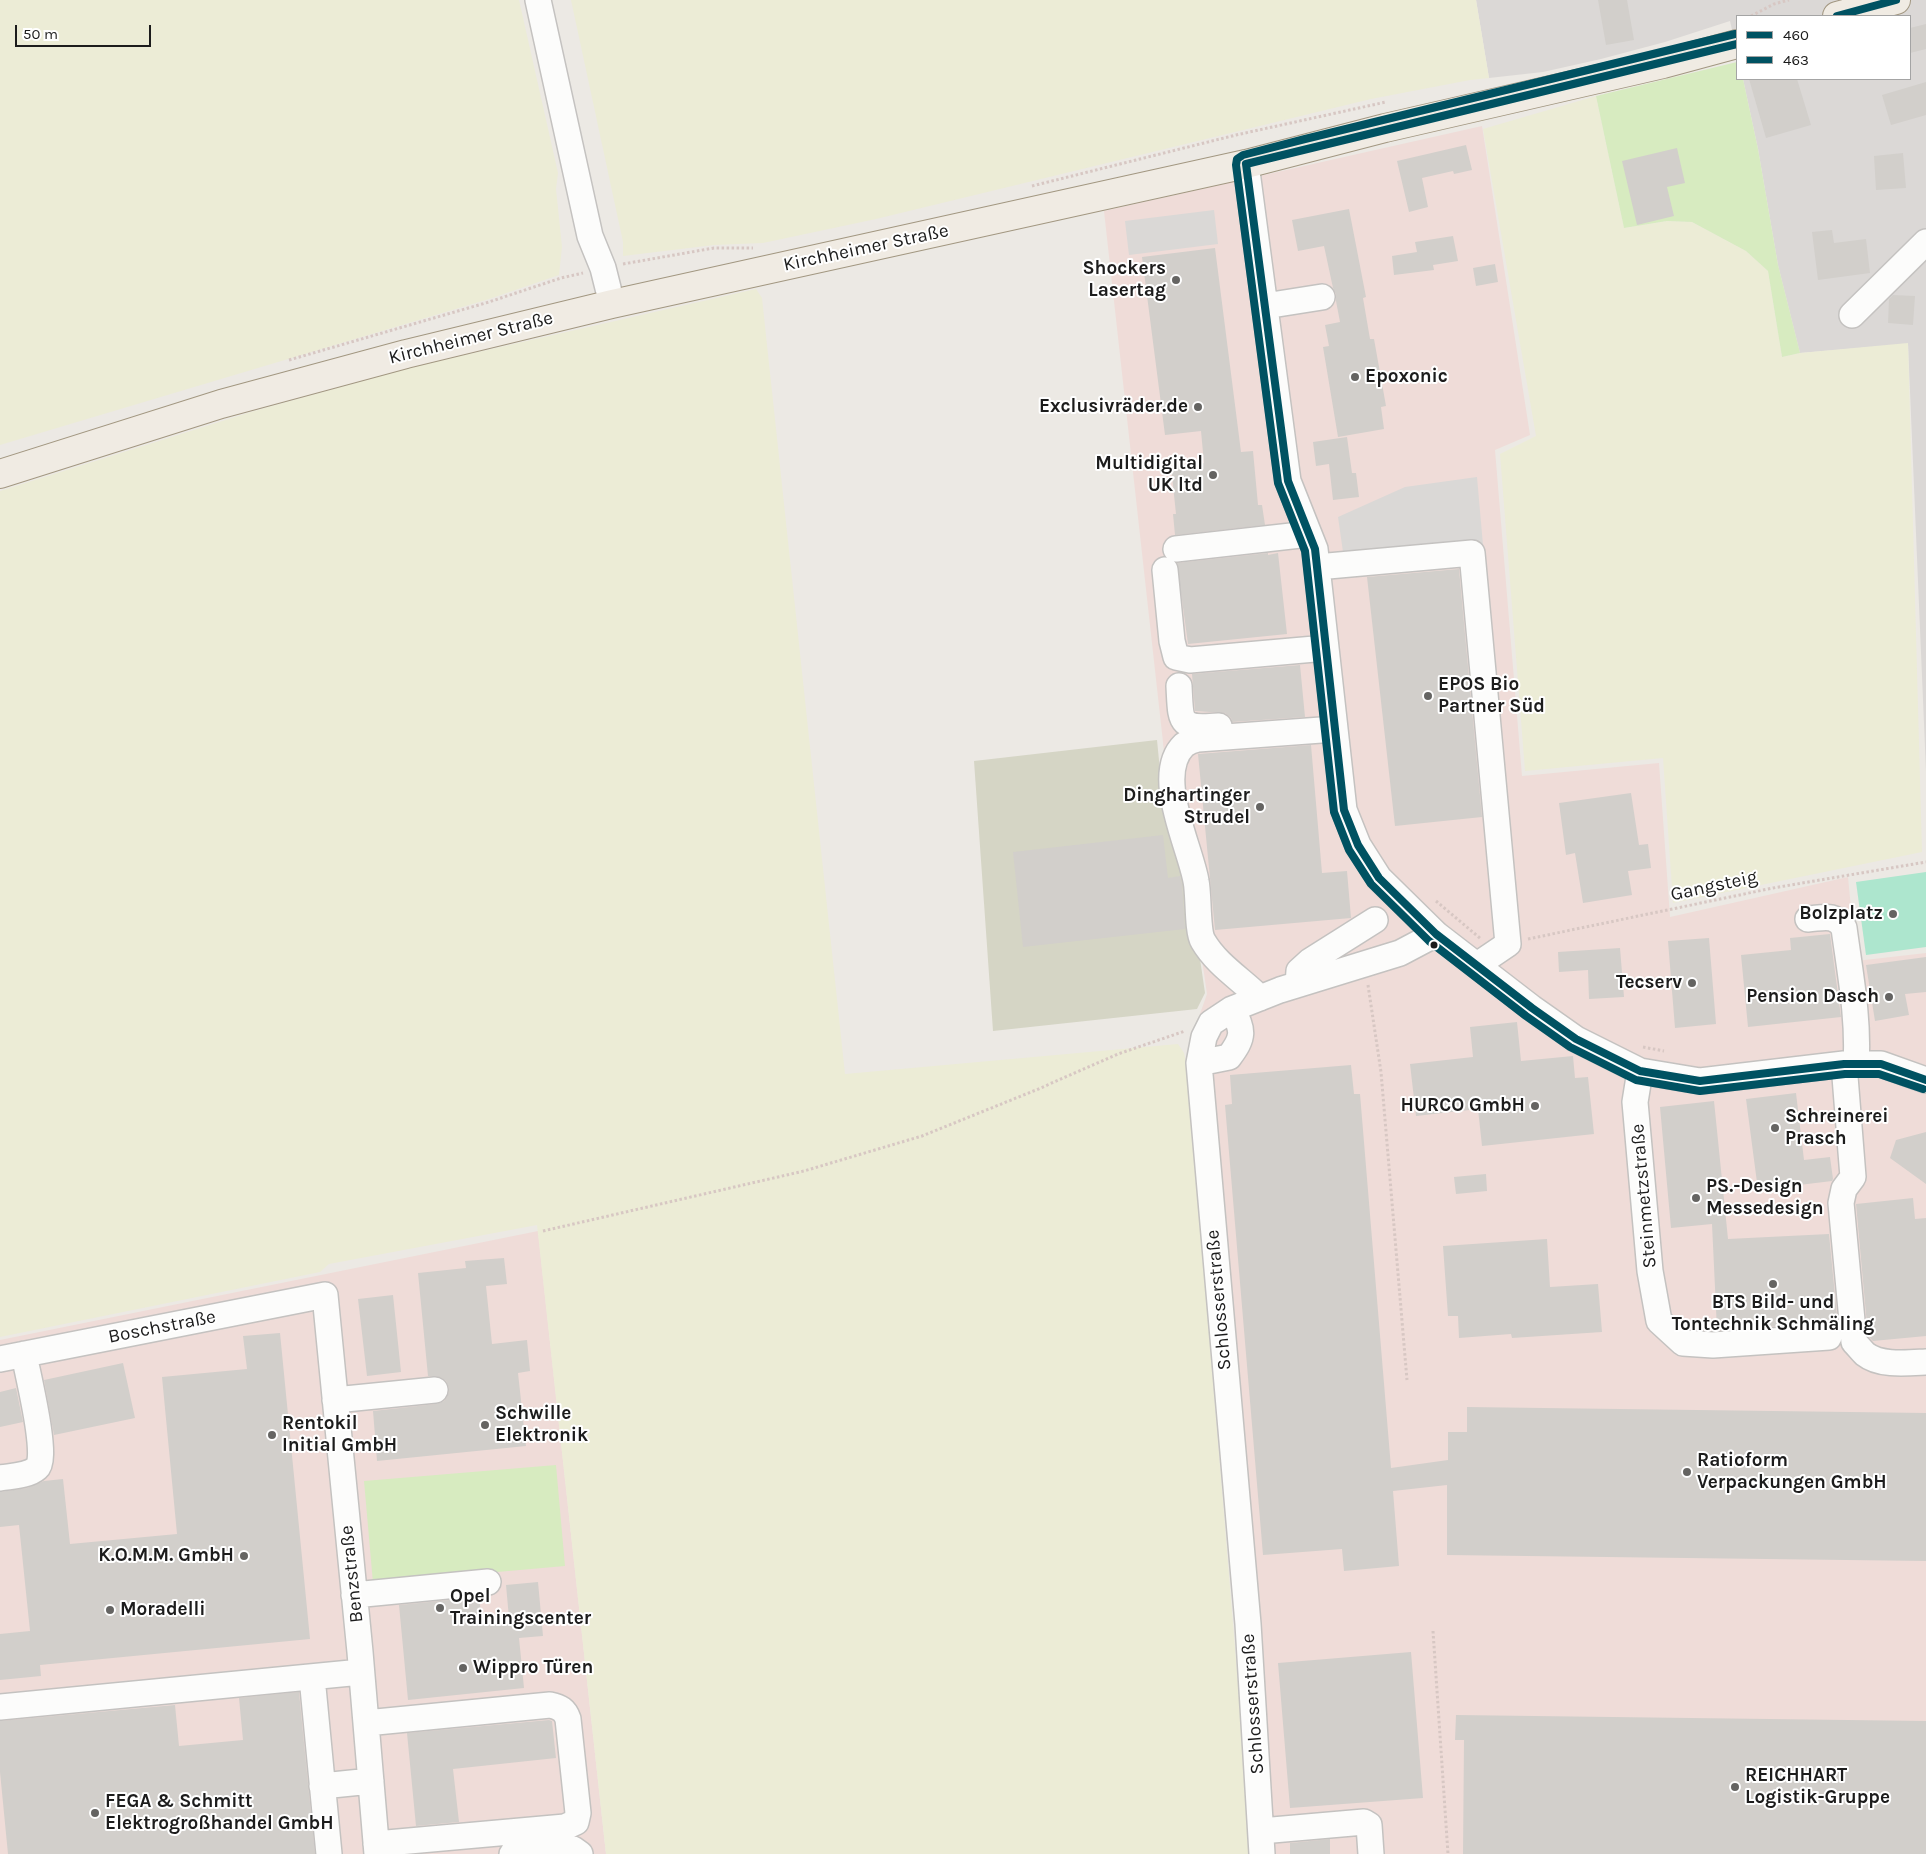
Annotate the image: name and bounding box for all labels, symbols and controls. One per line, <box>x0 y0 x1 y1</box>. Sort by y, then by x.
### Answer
scale bar <box>18 15 154 47</box>
legend <box>1736 15 1911 80</box>
text: 50 m <box>23 25 58 43</box>
text: 460 <box>1783 26 1809 44</box>
text: 463 <box>1783 51 1809 69</box>
street label: Kirchheimer Straße <box>781 219 951 277</box>
place label: Shockers Lasertag <box>1082 258 1166 302</box>
marker: Shockers Lasertag <box>1170 274 1182 286</box>
street label: Kirchheimer Straße <box>386 307 556 369</box>
place label: Epoxonic <box>1365 366 1448 388</box>
marker: Epoxonic <box>1349 371 1361 383</box>
place label: Exclusivräder.de <box>1039 396 1188 418</box>
marker: Exclusivräder.de <box>1192 401 1204 413</box>
place label: Multidigital UK ltd <box>1095 453 1203 497</box>
marker: Multidigital UK ltd <box>1207 469 1219 481</box>
place label: EPOS Bio Partner Süd <box>1438 674 1545 718</box>
marker: EPOS Bio Partner Süd <box>1422 690 1434 702</box>
place label: Dinghartinger Strudel <box>1123 785 1250 829</box>
marker: Dinghartinger Strudel <box>1254 801 1266 813</box>
street label: Gangsteig <box>1669 866 1759 906</box>
place label: Bolzplatz <box>1799 903 1883 925</box>
marker: Bolzplatz <box>1887 908 1899 920</box>
unlabelled marker <box>1429 940 1439 950</box>
place label: Tecserv <box>1616 972 1682 994</box>
marker: Tecserv <box>1686 977 1698 989</box>
place label: Pension Dasch <box>1746 986 1879 1008</box>
marker: Pension Dasch <box>1883 991 1895 1003</box>
place label: HURCO GmbH <box>1400 1095 1525 1117</box>
marker: HURCO GmbH <box>1529 1100 1541 1112</box>
place label: Schreinerei Prasch <box>1785 1106 1888 1150</box>
marker: Schreinerei Prasch <box>1769 1122 1781 1134</box>
street label: Steinmetzstraße <box>1626 1123 1662 1269</box>
place label: PS.-Design Messedesign <box>1706 1176 1824 1220</box>
marker: PS.-Design Messedesign <box>1690 1192 1702 1204</box>
street label: Schlosserstraße <box>1202 1229 1236 1371</box>
marker: BTS Bild- und Tontechnik Schmäling <box>1767 1278 1779 1290</box>
place label: BTS Bild- und Tontechnik Schmäling <box>1672 1292 1874 1336</box>
street label: Boschstraße <box>106 1305 218 1349</box>
place label: Schwille Elektronik <box>495 1403 588 1447</box>
place label: Rentokil Initial GmbH <box>282 1413 397 1457</box>
marker: Schwille Elektronik <box>479 1419 491 1431</box>
marker: Rentokil Initial GmbH <box>266 1429 278 1441</box>
place label: Ratioform Verpackungen GmbH <box>1697 1450 1887 1494</box>
marker: Ratioform Verpackungen GmbH <box>1681 1466 1693 1478</box>
street label: Benzstraße <box>336 1524 368 1624</box>
place label: K.O.M.M. GmbH <box>98 1545 234 1567</box>
marker: K.O.M.M. GmbH <box>238 1550 250 1562</box>
place label: Opel Trainingscenter <box>450 1586 591 1630</box>
place label: Moradelli <box>120 1599 205 1621</box>
marker: Opel Trainingscenter <box>434 1602 446 1614</box>
marker: Moradelli <box>104 1604 116 1616</box>
street label: Schlosserstraße <box>1237 1633 1269 1775</box>
place label: Wippro Türen <box>473 1657 593 1679</box>
marker: Wippro Türen <box>457 1662 469 1674</box>
place label: REICHHART Logistik-Gruppe <box>1745 1765 1890 1809</box>
marker: REICHHART Logistik-Gruppe <box>1729 1781 1741 1793</box>
place label: FEGA & Schmitt Elektrogroßhandel GmbH <box>105 1791 334 1835</box>
marker: FEGA & Schmitt Elektrogroßhandel GmbH <box>89 1807 101 1819</box>

